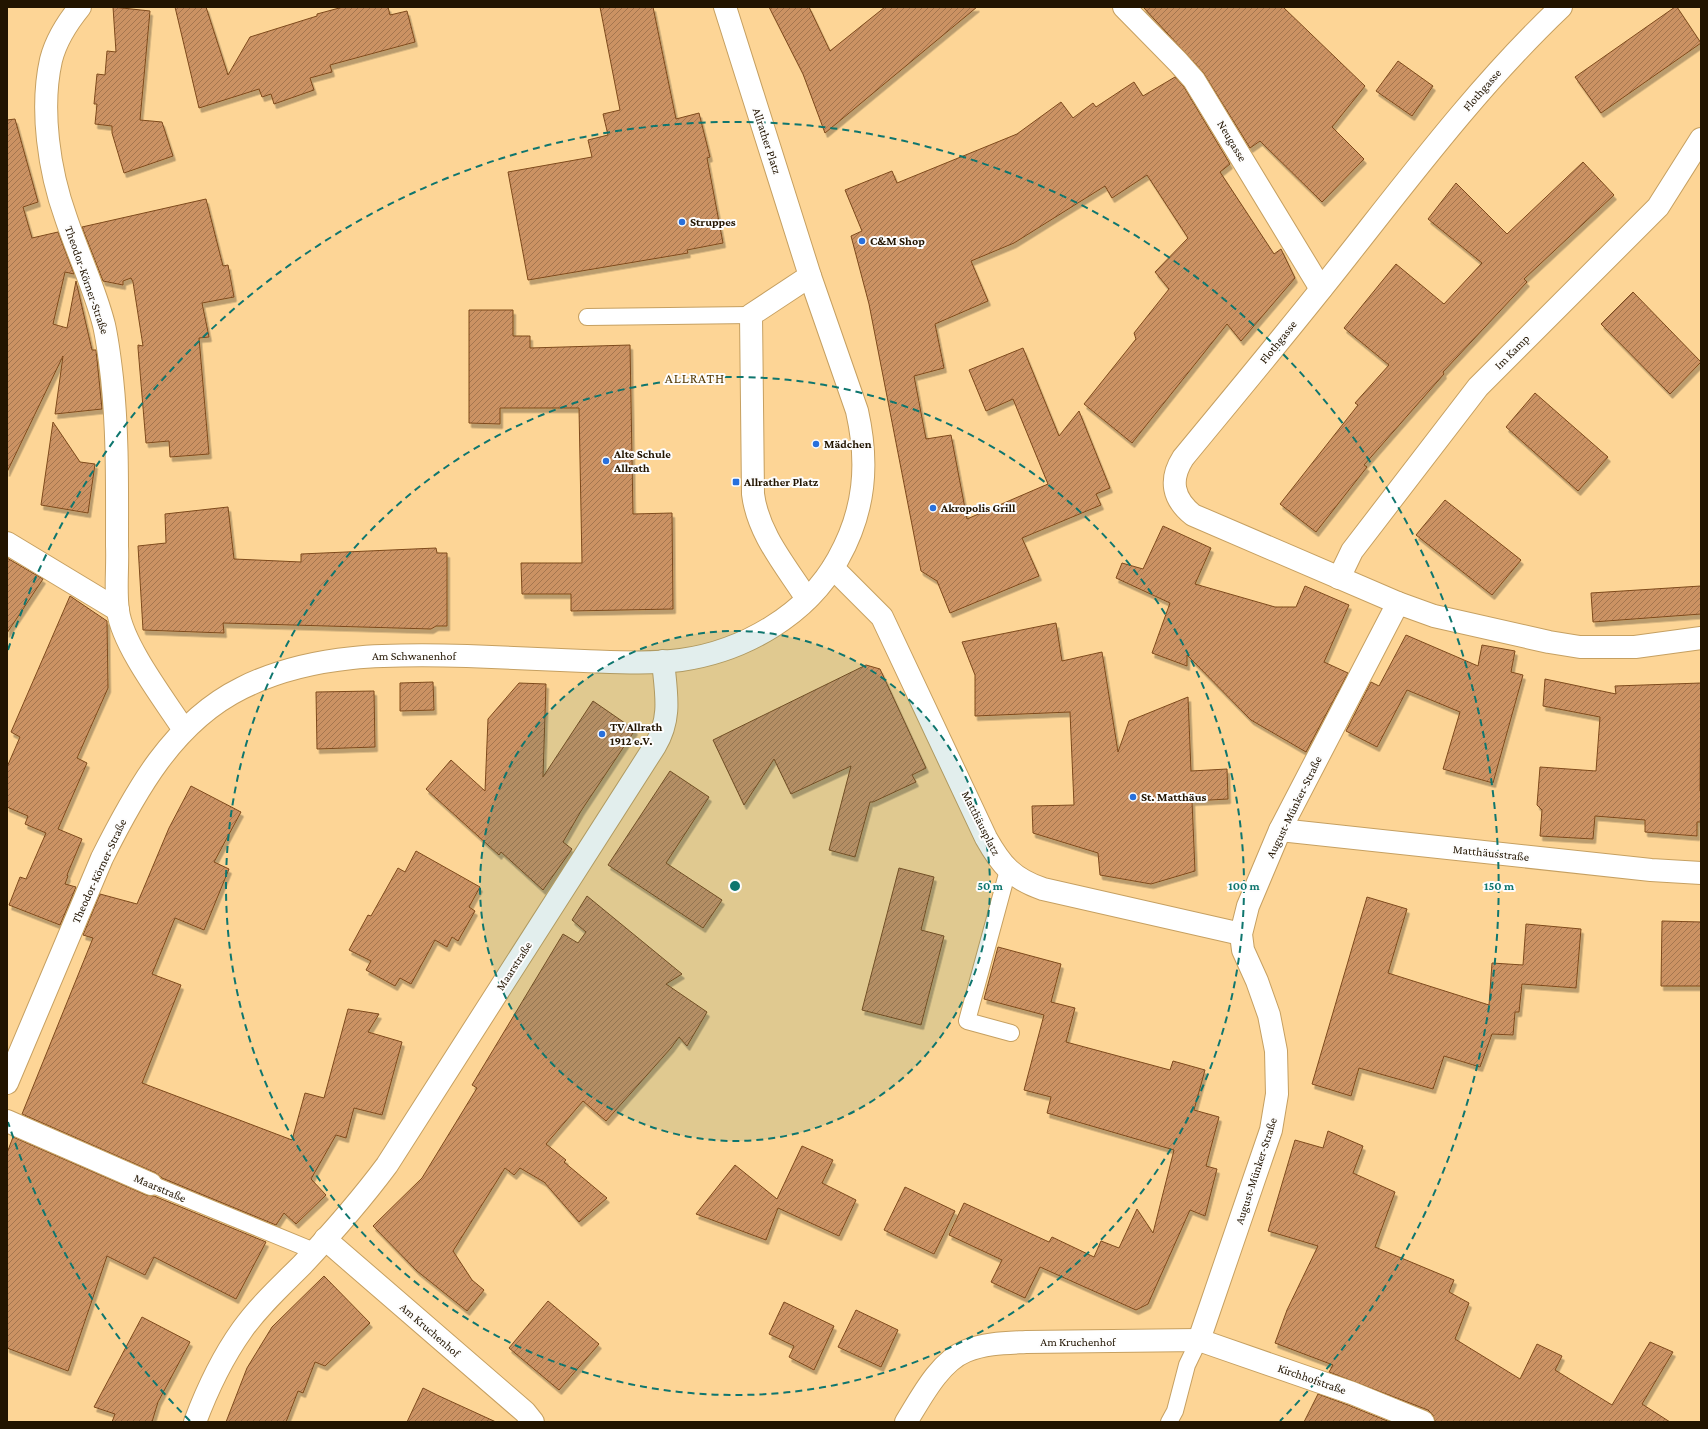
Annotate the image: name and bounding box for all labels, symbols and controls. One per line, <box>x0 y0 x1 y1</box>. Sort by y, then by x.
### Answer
street label: Flothgasse <box>1460 66 1504 114</box>
street label: Allrather Platz <box>750 106 784 176</box>
street label: Neugasse <box>1214 118 1250 164</box>
place label: Struppes <box>690 215 736 229</box>
marker: Struppes <box>677 217 687 227</box>
street label: Theodor-Körner-Straße <box>62 224 112 336</box>
place label: C&M Shop <box>870 234 925 248</box>
marker: C&M Shop <box>857 236 867 246</box>
street label: Flothgasse <box>1256 318 1300 366</box>
street label: Im Kamp <box>1492 332 1532 372</box>
district label: ALLRATH <box>665 370 725 386</box>
place label: Mädchen <box>824 437 872 451</box>
marker: Mädchen <box>811 439 821 449</box>
place label: Alte Schule Allrath <box>613 447 671 475</box>
marker: Alte Schule Allrath <box>601 456 611 466</box>
place label: Allrather Platz <box>743 475 819 489</box>
marker: Allrather Platz <box>731 477 741 487</box>
place label: Akropolis Grill <box>940 501 1016 515</box>
marker: Akropolis Grill <box>928 503 938 513</box>
street label: Am Schwanenhof <box>372 649 457 663</box>
place label: TV Allrath 1912 e.V. <box>610 720 663 748</box>
marker: TV Allrath 1912 e.V. <box>597 729 607 739</box>
street label: August-Münker-Straße <box>1263 754 1325 860</box>
street label: Matthäusplatz <box>959 788 1003 858</box>
place label: St. Matthäus <box>1141 790 1206 804</box>
marker: St. Matthäus <box>1128 792 1138 802</box>
street label: Theodor-Körner-Straße <box>69 817 129 925</box>
street label: Matthäusstraße <box>1452 842 1530 864</box>
centre of rings <box>728 879 742 893</box>
text: 50 m <box>977 879 1004 893</box>
text: 100 m <box>1228 879 1261 893</box>
text: 150 m <box>1484 879 1515 893</box>
street label: Maarstraße <box>493 939 535 993</box>
street label: August-Münker-Straße <box>1232 1116 1280 1226</box>
street label: Maarstraße <box>132 1171 188 1205</box>
street label: Am Kruchenhof <box>397 1300 464 1361</box>
street label: Am Kruchenhof <box>1040 1335 1117 1349</box>
street label: Kirchhofstraße <box>1276 1361 1348 1397</box>

